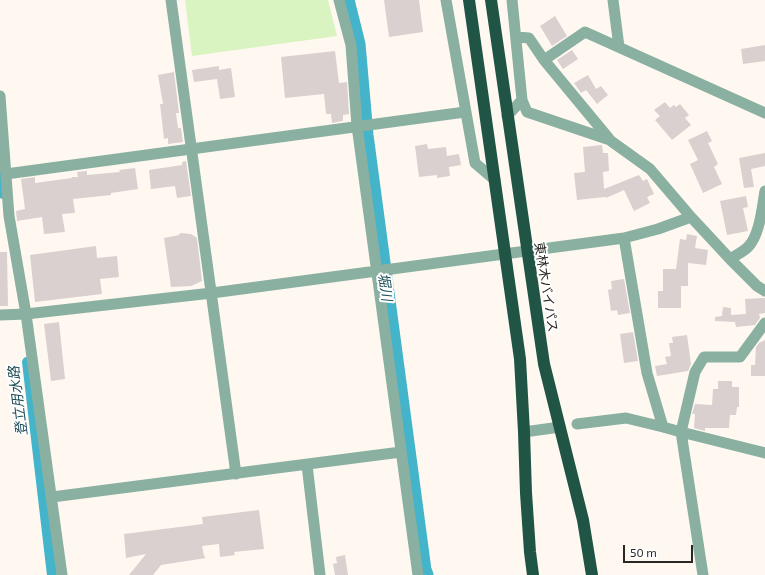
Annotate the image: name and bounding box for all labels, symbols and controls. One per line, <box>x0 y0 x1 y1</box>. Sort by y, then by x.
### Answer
street label: 東林木バイパス <box>531 241 561 333</box>
water label: 堀川 <box>375 272 395 302</box>
water label: 登立用水路 <box>5 365 31 437</box>
scale bar <box>625 537 695 563</box>
text: 50 m <box>630 545 657 559</box>

